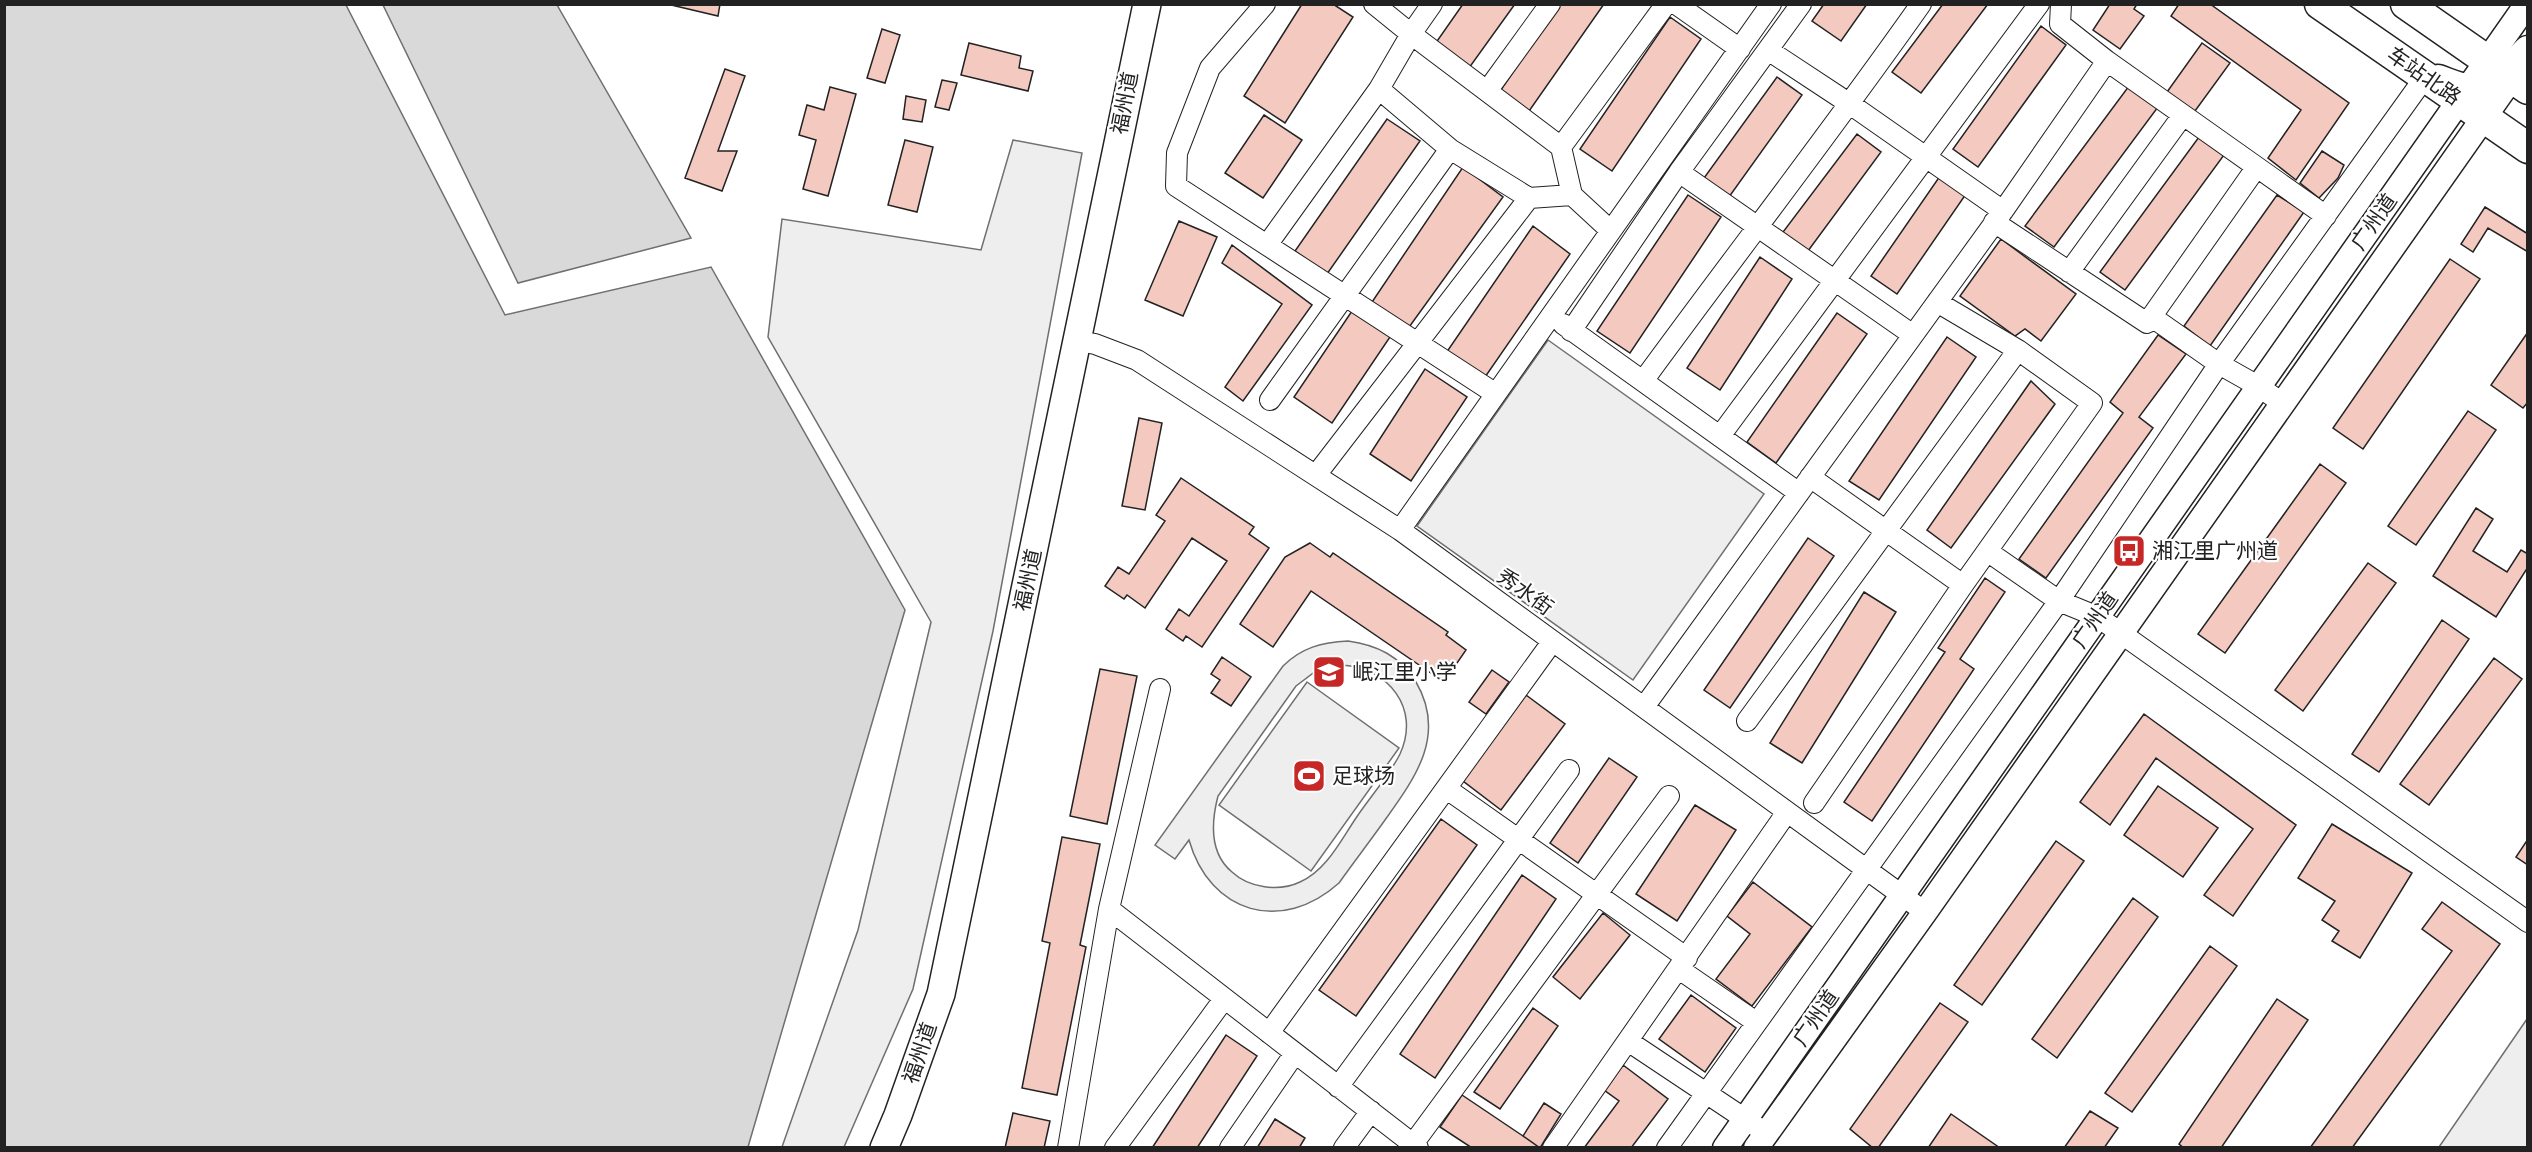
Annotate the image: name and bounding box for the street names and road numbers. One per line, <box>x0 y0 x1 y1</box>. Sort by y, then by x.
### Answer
street label: 车站北路 <box>2383 43 2465 109</box>
street label: 福州道 <box>1108 70 1142 136</box>
street label: 广州道 <box>2347 190 2401 254</box>
street label: 福州道 <box>1011 547 1045 613</box>
street label: 秀水街 <box>1493 565 1557 619</box>
street label: 广州道 <box>2068 588 2122 652</box>
street label: 广州道 <box>1789 986 1843 1050</box>
street label: 福州道 <box>899 1020 941 1086</box>

